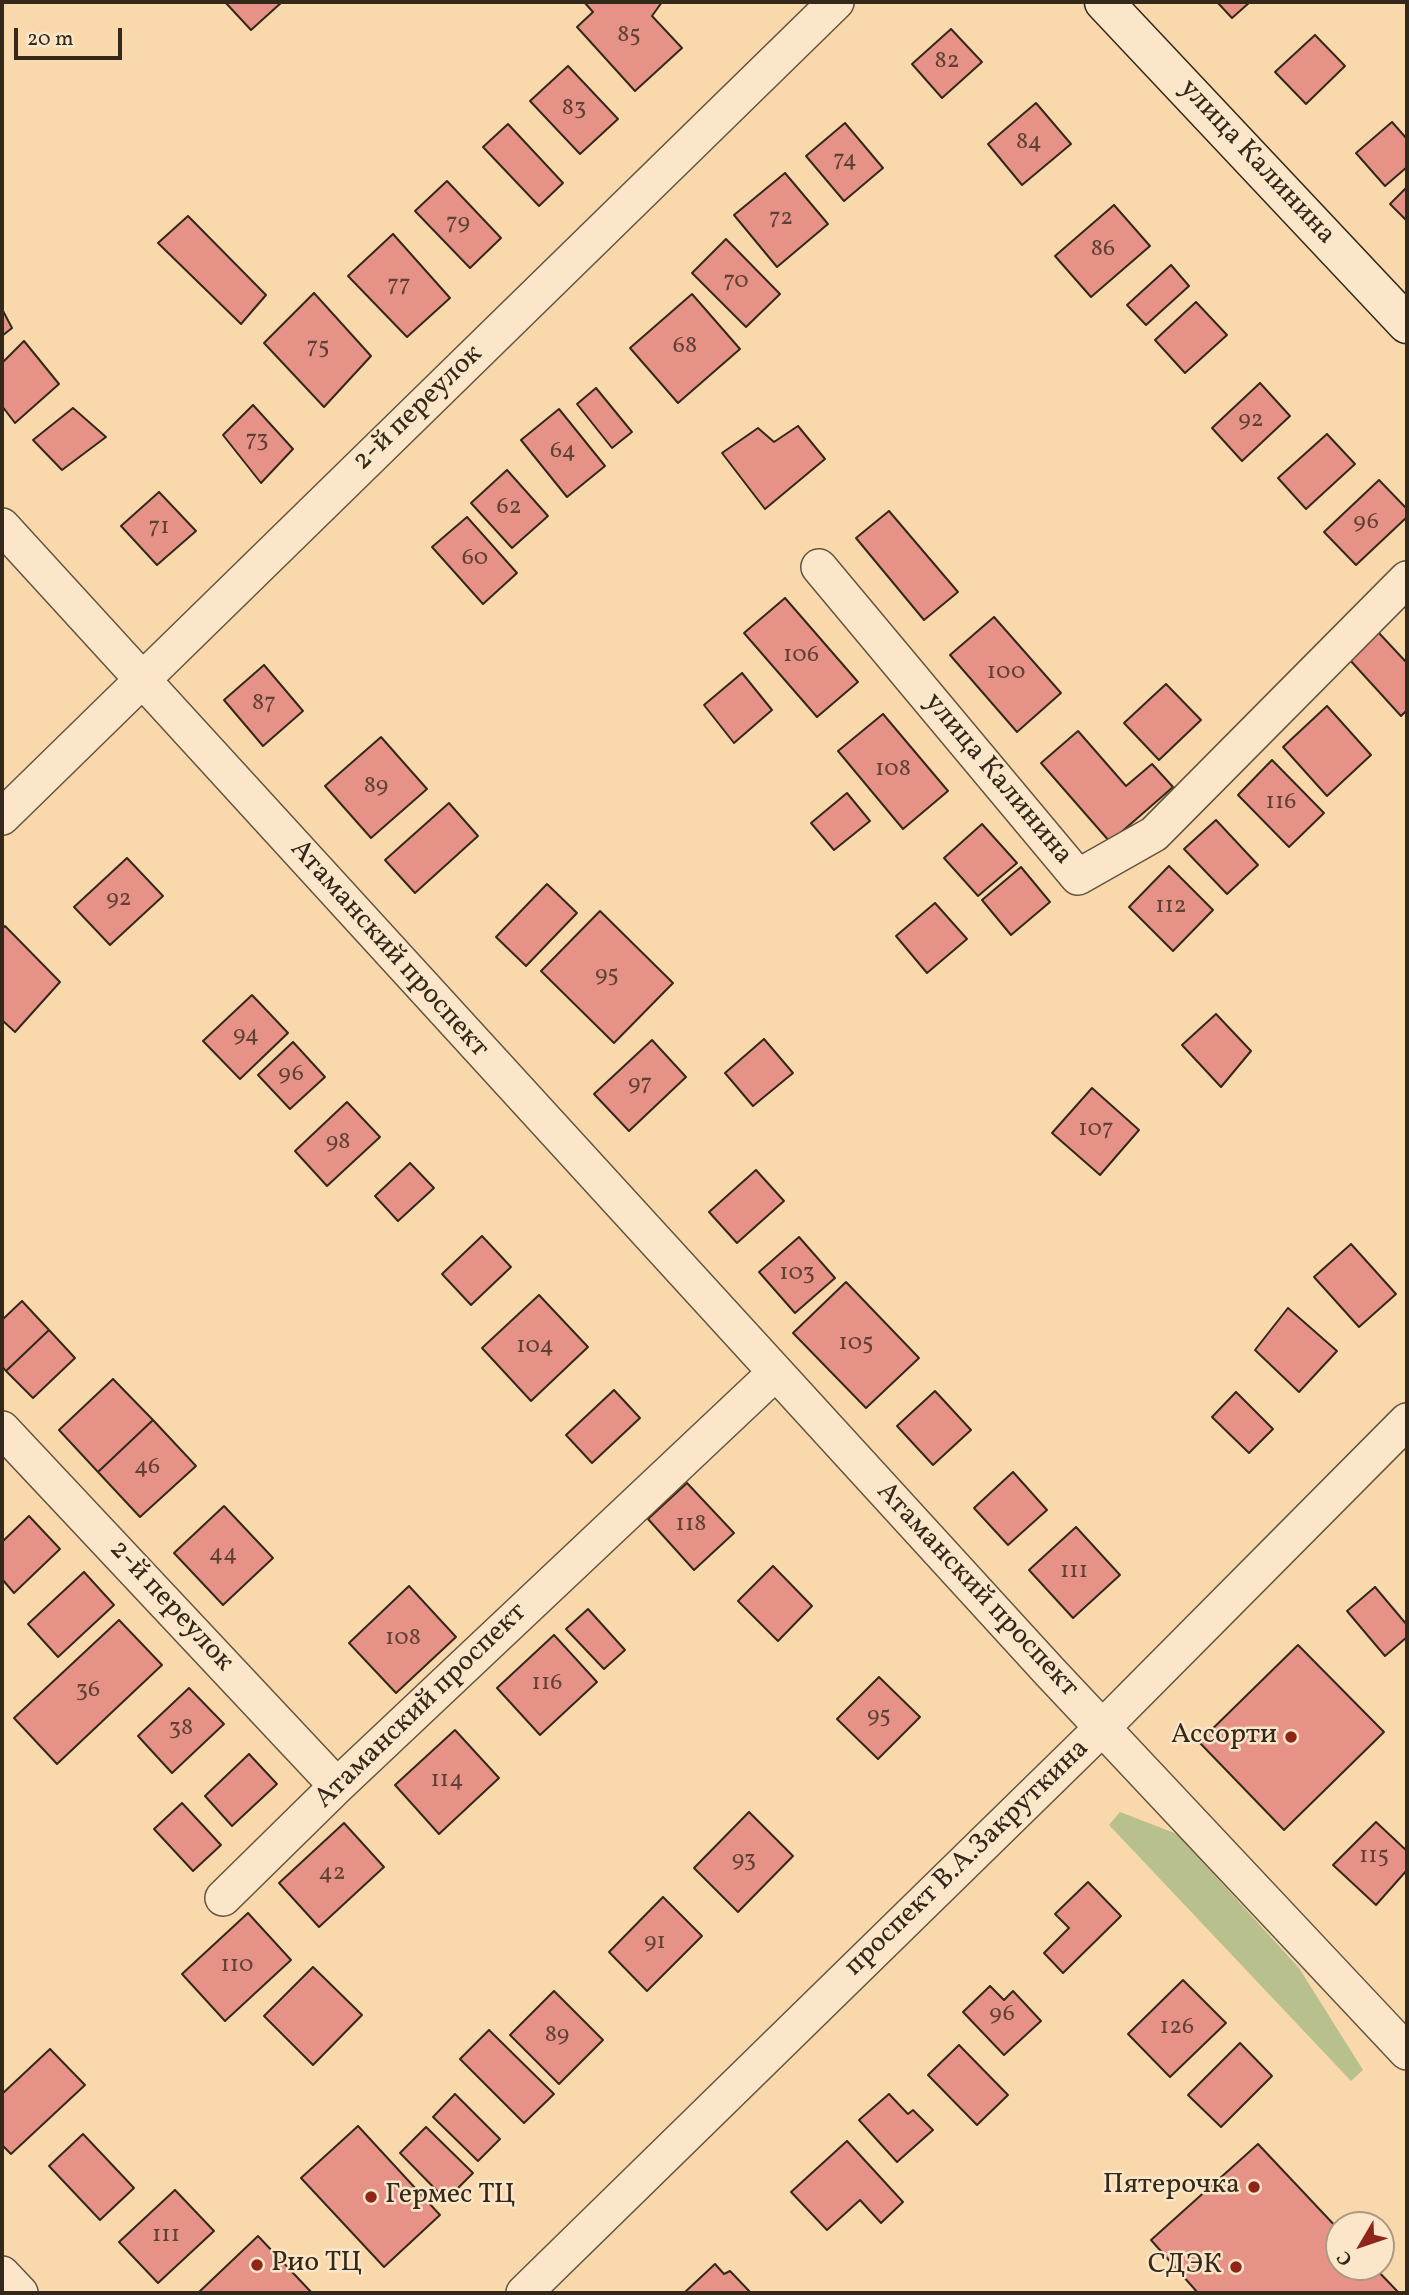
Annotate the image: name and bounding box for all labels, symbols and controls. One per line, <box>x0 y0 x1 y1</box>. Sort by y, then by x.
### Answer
scale bar <box>18 14 126 58</box>
house number: 85 <box>617 23 641 51</box>
text: 20 m <box>27 25 73 54</box>
house number: 82 <box>934 49 960 77</box>
street label: улица Калинина <box>1171 73 1341 253</box>
house number: 83 <box>562 96 586 124</box>
house number: 84 <box>1016 130 1042 158</box>
house number: 74 <box>833 148 857 176</box>
house number: 72 <box>769 206 793 234</box>
house number: 79 <box>446 211 470 239</box>
house number: 86 <box>1091 237 1115 265</box>
house number: 70 <box>723 269 749 297</box>
house number: 77 <box>387 273 411 301</box>
house number: 68 <box>673 334 697 362</box>
house number: 75 <box>306 335 330 363</box>
street label: 2-й переулок <box>347 339 491 479</box>
house number: 92 <box>1238 408 1264 436</box>
house number: 73 <box>245 428 269 456</box>
house number: 64 <box>550 439 576 467</box>
house number: 62 <box>496 495 522 523</box>
house number: 96 <box>1353 510 1379 538</box>
house number: 71 <box>149 515 169 543</box>
house number: 60 <box>462 546 488 574</box>
house number: 106 <box>783 643 819 671</box>
house number: 100 <box>987 660 1025 688</box>
street label: улица Калинина <box>915 687 1079 873</box>
house number: 87 <box>252 691 276 719</box>
house number: 108 <box>875 757 911 785</box>
house number: 89 <box>364 774 388 802</box>
house number: 116 <box>1266 790 1296 818</box>
street label: Атаманский проспект <box>281 834 495 1066</box>
house number: 92 <box>106 887 132 915</box>
house number: 112 <box>1155 894 1187 922</box>
house number: 95 <box>595 963 619 991</box>
house number: 94 <box>233 1023 259 1051</box>
house number: 96 <box>278 1062 304 1090</box>
house number: 97 <box>628 1072 652 1100</box>
house number: 107 <box>1078 1117 1114 1145</box>
house number: 98 <box>326 1130 350 1158</box>
house number: 103 <box>779 1261 815 1289</box>
house number: 105 <box>838 1331 874 1359</box>
house number: 104 <box>516 1334 554 1362</box>
house number: 46 <box>134 1455 160 1483</box>
street label: Атаманский проспект <box>868 1477 1084 1705</box>
house number: 118 <box>676 1512 706 1540</box>
street label: 2-й переулок <box>101 1534 239 1680</box>
house number: 44 <box>209 1542 237 1570</box>
house number: 111 <box>1060 1559 1088 1587</box>
street label: Атаманский проспект <box>309 1597 535 1817</box>
house number: 108 <box>385 1626 421 1654</box>
house number: 116 <box>532 1671 562 1699</box>
house number: 36 <box>76 1678 100 1706</box>
house number: 95 <box>867 1704 891 1732</box>
house number: 38 <box>169 1716 193 1744</box>
place label: Ассорти <box>1171 1720 1277 1754</box>
marker: Ассорти <box>1283 1729 1299 1745</box>
street label: проспект В.А.Закруткина <box>839 1733 1097 1985</box>
house number: 114 <box>431 1768 463 1796</box>
house number: 115 <box>1359 1844 1389 1872</box>
house number: 93 <box>732 1848 756 1876</box>
house number: 42 <box>318 1861 346 1889</box>
house number: 91 <box>644 1930 666 1958</box>
house number: 110 <box>220 1953 254 1981</box>
house number: 96 <box>989 2002 1015 2030</box>
house number: 126 <box>1160 2015 1194 2043</box>
house number: 89 <box>545 2023 569 2051</box>
place label: Пятeрочка <box>1103 2170 1240 2204</box>
marker: Пятeрочка <box>1246 2179 1262 2195</box>
place label: Гермес ТЦ <box>385 2180 516 2214</box>
marker: Гермес ТЦ <box>363 2189 379 2205</box>
north arrow <box>1325 2211 1395 2281</box>
house number: 111 <box>152 2223 180 2251</box>
text: С <box>1331 2245 1359 2271</box>
place label: Рио ТЦ <box>271 2248 363 2282</box>
place label: СДЭК <box>1148 2250 1222 2284</box>
marker: Рио ТЦ <box>249 2257 265 2273</box>
marker: СДЭК <box>1228 2259 1244 2275</box>

